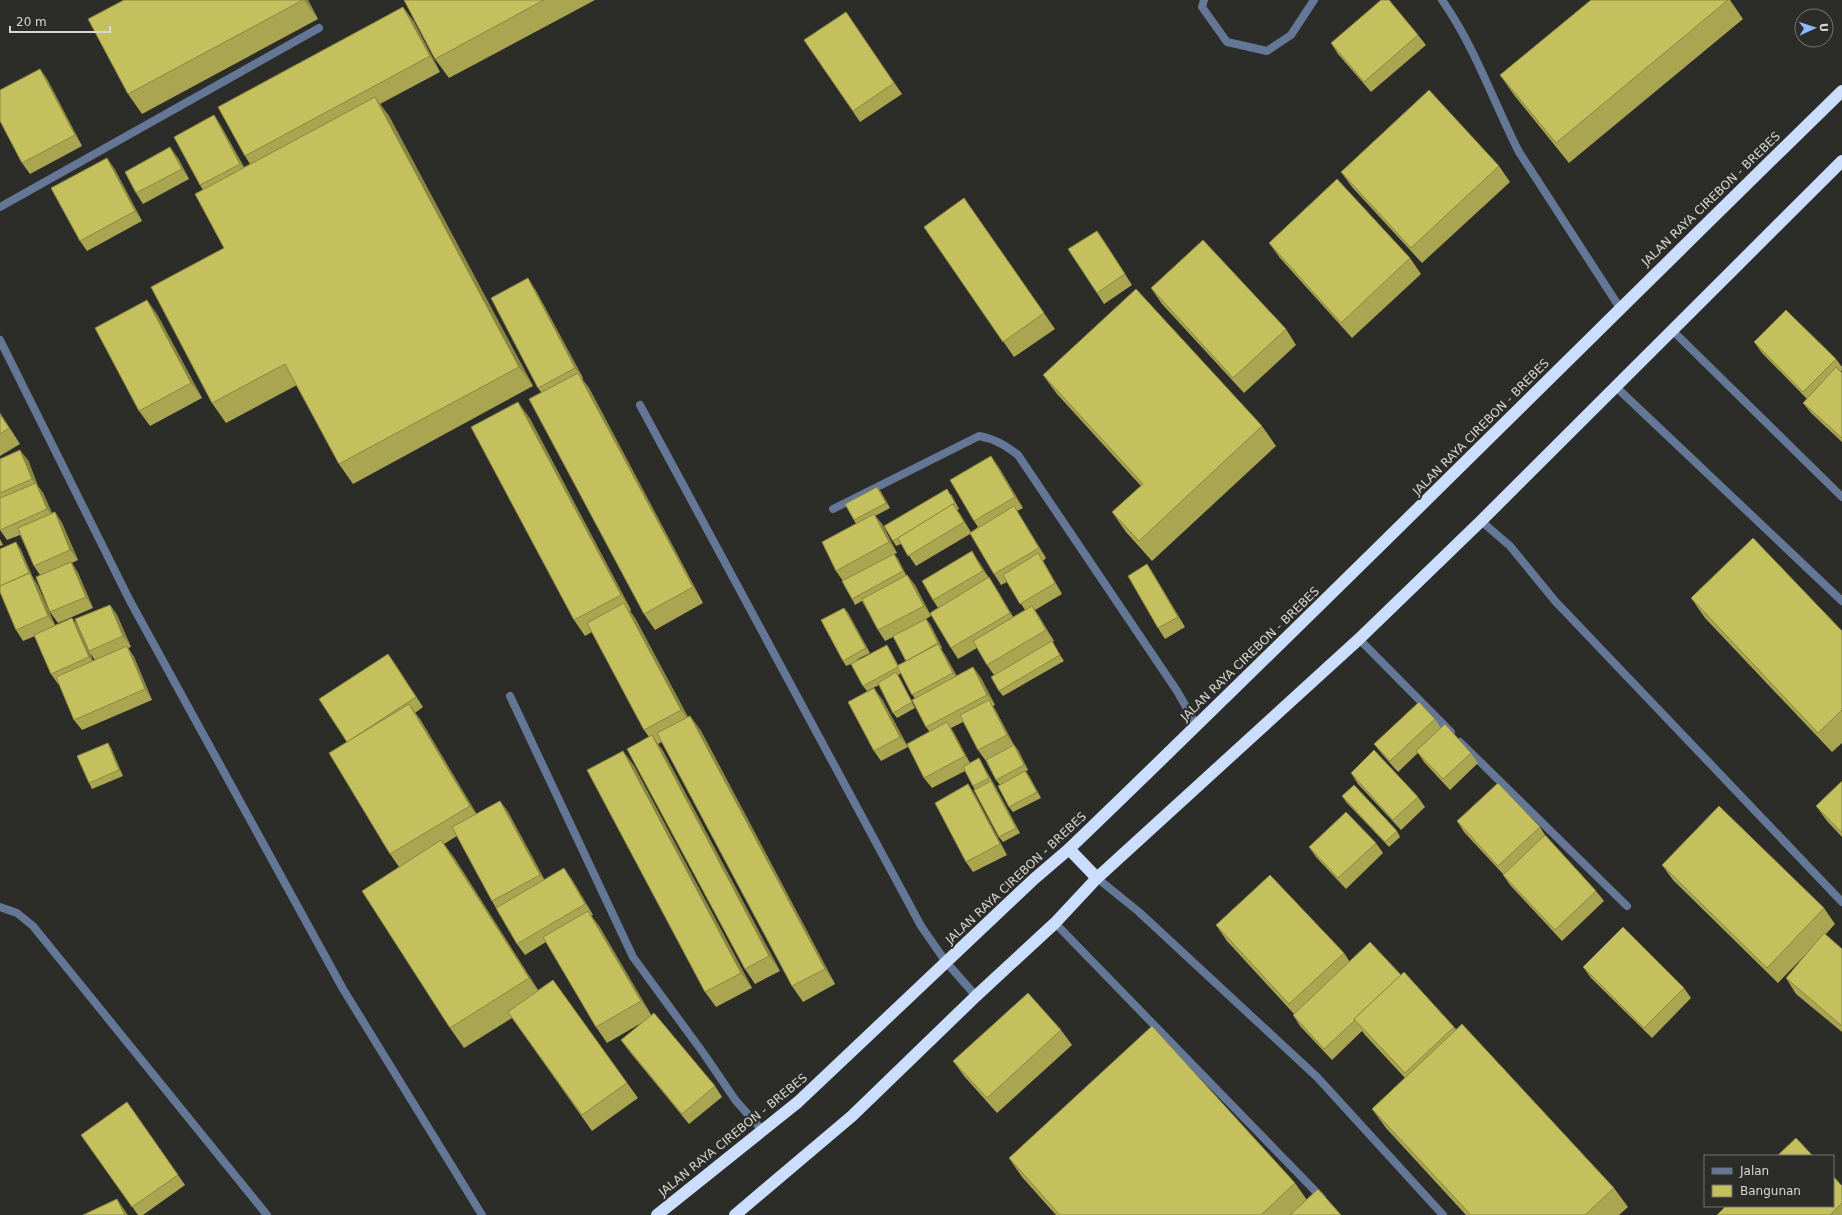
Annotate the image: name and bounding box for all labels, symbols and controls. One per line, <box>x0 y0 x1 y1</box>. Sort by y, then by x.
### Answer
scale bar <box>10 8 110 34</box>
north arrow <box>1794 8 1834 48</box>
text: 20 m <box>16 15 47 29</box>
text: U <box>1817 23 1830 32</box>
street label: JALAN RAYA CIREBON - BREBES <box>1638 129 1783 270</box>
street label: JALAN RAYA CIREBON - BREBES <box>1409 356 1552 499</box>
street label: JALAN RAYA CIREBON - BREBES <box>1177 584 1322 725</box>
street label: JALAN RAYA CIREBON - BREBES <box>942 809 1089 948</box>
street label: JALAN RAYA CIREBON - BREBES <box>655 1071 810 1200</box>
legend <box>1704 1155 1834 1207</box>
text: Jalan <box>1739 1164 1769 1178</box>
text: Bangunan <box>1740 1184 1801 1198</box>

